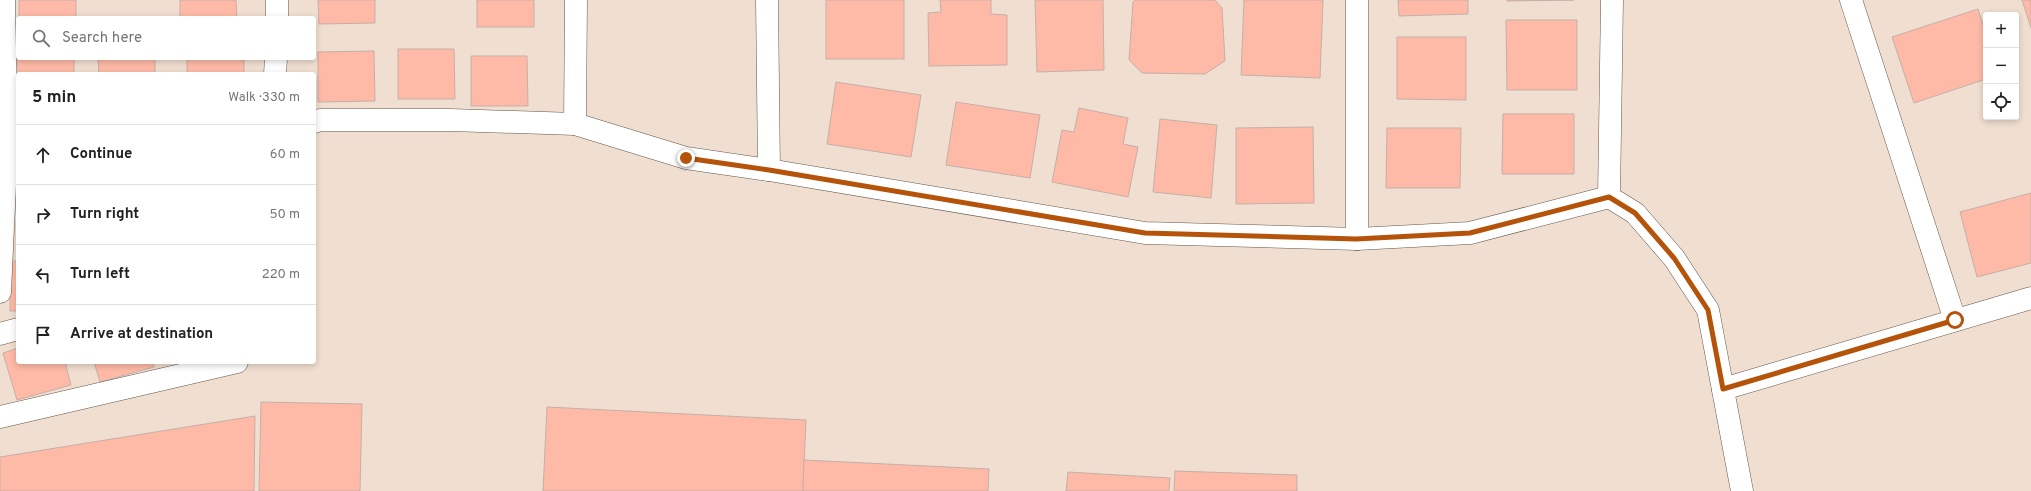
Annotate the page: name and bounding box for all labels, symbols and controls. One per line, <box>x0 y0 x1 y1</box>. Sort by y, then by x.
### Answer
map controls <box>1983 12 2019 120</box>
button: + <box>1983 12 2019 48</box>
search box <box>16 16 316 60</box>
icon: search <box>30 27 52 49</box>
text: Search here <box>62 29 142 48</box>
button: − <box>1983 48 2019 84</box>
button: locate <box>1983 84 2019 120</box>
text: 5 min <box>32 87 76 109</box>
text: Walk · 330 m <box>228 90 300 106</box>
icon: ahead <box>32 144 54 166</box>
text: Continue <box>70 145 132 164</box>
text: 60 m <box>270 147 300 163</box>
route end <box>677 149 695 167</box>
icon: right <box>32 204 54 226</box>
text: Turn right <box>70 205 139 224</box>
text: 50 m <box>270 207 300 223</box>
icon: left <box>32 264 54 286</box>
text: Turn left <box>70 265 130 284</box>
text: 220 m <box>262 267 300 283</box>
route start <box>1946 311 1964 329</box>
icon: arrive <box>32 324 54 346</box>
text: Arrive at destination <box>70 325 213 344</box>

